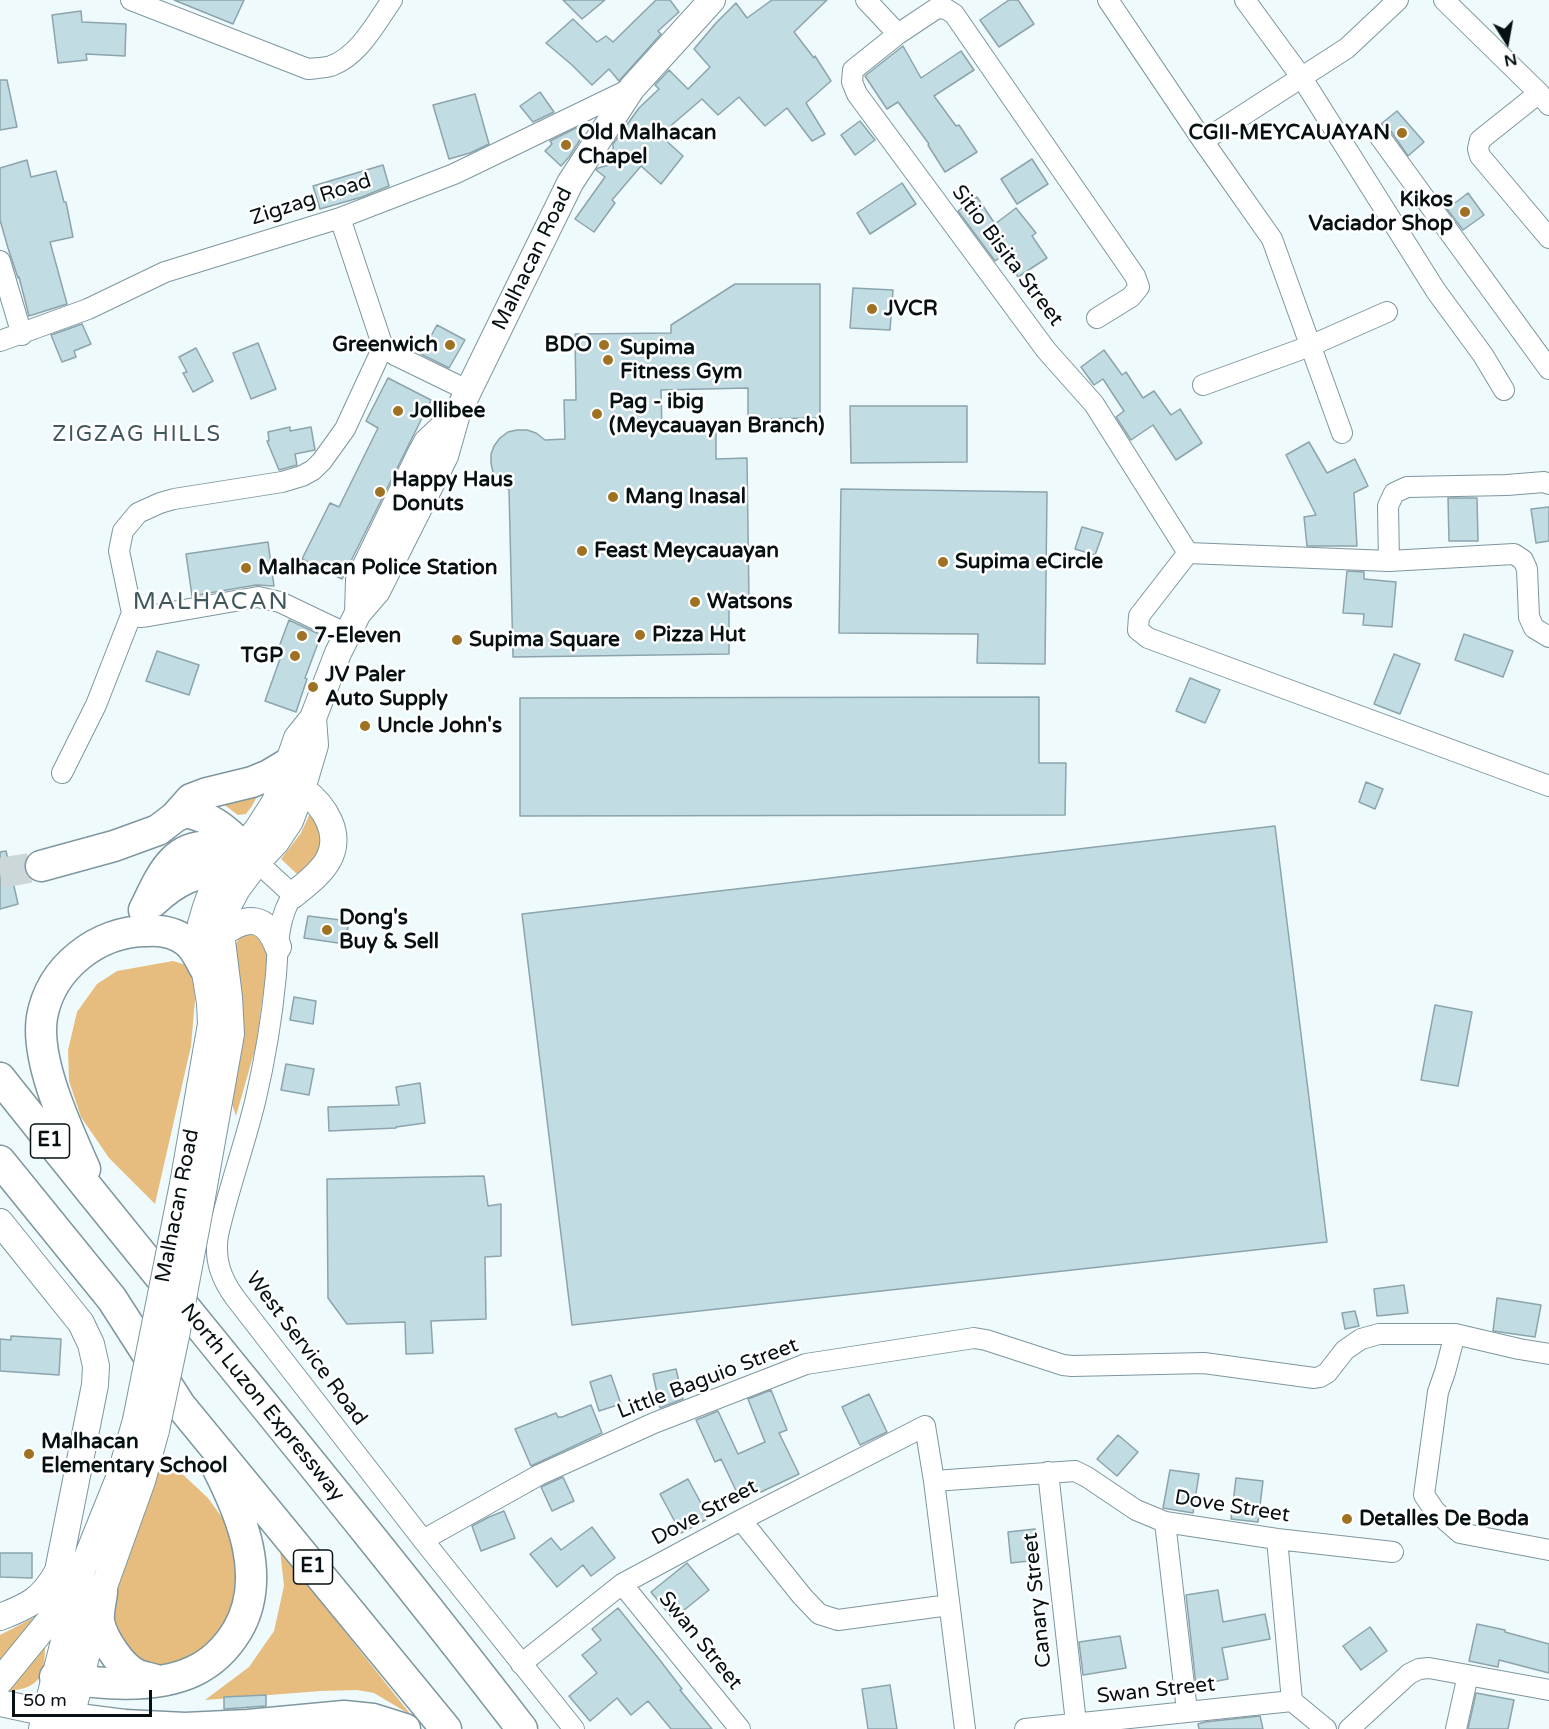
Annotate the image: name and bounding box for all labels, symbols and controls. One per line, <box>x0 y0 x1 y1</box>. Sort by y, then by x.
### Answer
north arrow <box>1477 12 1537 72</box>
text: N <box>1502 49 1519 71</box>
place label: Old Malhacan Chapel <box>578 120 716 170</box>
place label: CGII-MEYCAUAYAN <box>1188 120 1390 146</box>
marker: CGII-MEYCAUAYAN <box>1395 126 1409 140</box>
marker: Old Malhacan Chapel <box>559 138 573 152</box>
street label: Zigzag Road <box>247 169 375 231</box>
street label: Sitio Bisita Street <box>946 181 1068 331</box>
street label: Malhacan Road <box>487 183 579 335</box>
place label: Kikos Vaciador Shop <box>1308 187 1453 237</box>
marker: Kikos Vaciador Shop <box>1458 205 1472 219</box>
place label: JVCR <box>884 296 938 322</box>
marker: JVCR <box>865 302 879 316</box>
place label: Greenwich <box>332 332 438 358</box>
place label: BDO <box>545 332 592 358</box>
place label: Supima Fitness Gym <box>620 335 743 385</box>
marker: Greenwich <box>443 338 457 352</box>
marker: BDO <box>597 338 611 352</box>
marker: Supima Fitness Gym <box>601 353 615 367</box>
place label: Pag - ibig (Meycauayan Branch) <box>609 389 824 439</box>
place label: Jollibee <box>410 398 485 424</box>
marker: Jollibee <box>391 404 405 418</box>
marker: Pag - ibig (Meycauayan Branch) <box>590 407 604 421</box>
district label: ZIGZAG HILLS <box>52 422 222 448</box>
place label: Happy Haus Donuts <box>392 467 513 517</box>
place label: Mang Inasal <box>625 484 746 510</box>
marker: Happy Haus Donuts <box>373 485 387 499</box>
marker: Mang Inasal <box>606 490 620 504</box>
place label: Feast Meycauayan <box>594 538 779 564</box>
marker: Feast Meycauayan <box>575 544 589 558</box>
place label: Supima eCircle <box>955 549 1103 575</box>
place label: Malhacan Police Station <box>258 555 498 581</box>
marker: Supima eCircle <box>936 555 950 569</box>
marker: Malhacan Police Station <box>239 561 253 575</box>
district label: MALHACAN <box>133 589 289 617</box>
place label: Watsons <box>707 589 793 615</box>
marker: Watsons <box>688 595 702 609</box>
place label: Pizza Hut <box>652 622 746 648</box>
place label: 7-Eleven <box>314 623 401 649</box>
place label: Supima Square <box>469 627 620 653</box>
marker: Pizza Hut <box>633 628 647 642</box>
marker: 7-Eleven <box>295 629 309 643</box>
marker: Supima Square <box>450 633 464 647</box>
place label: TGP <box>241 643 283 669</box>
marker: TGP <box>288 649 302 663</box>
place label: JV Paler Auto Supply <box>325 662 448 712</box>
marker: JV Paler Auto Supply <box>306 680 320 694</box>
place label: Uncle John's <box>377 713 502 739</box>
marker: Uncle John's <box>358 719 372 733</box>
place label: Dong's Buy & Sell <box>339 905 439 955</box>
marker: Dong's Buy & Sell <box>320 923 334 937</box>
road number: E1 <box>31 1124 70 1158</box>
street label: Malhacan Road <box>151 1127 205 1285</box>
street label: West Service Road <box>240 1267 372 1431</box>
street label: North Luzon Expressway <box>174 1299 350 1507</box>
street label: Little Baguio Street <box>614 1333 802 1425</box>
place label: Malhacan Elementary School <box>41 1429 228 1479</box>
marker: Malhacan Elementary School <box>22 1447 36 1461</box>
street label: Dove Street <box>648 1475 762 1551</box>
street label: Dove Street <box>1173 1485 1291 1529</box>
place label: Detalles De Boda <box>1359 1506 1529 1532</box>
marker: Detalles De Boda <box>1340 1512 1354 1526</box>
street label: Canary Street <box>1018 1531 1058 1669</box>
road number: E1 <box>294 1550 332 1584</box>
street label: Swan Street <box>653 1587 747 1695</box>
street label: Swan Street <box>1096 1672 1216 1710</box>
scale bar <box>15 1678 154 1716</box>
text: 50 m <box>23 1689 67 1711</box>

